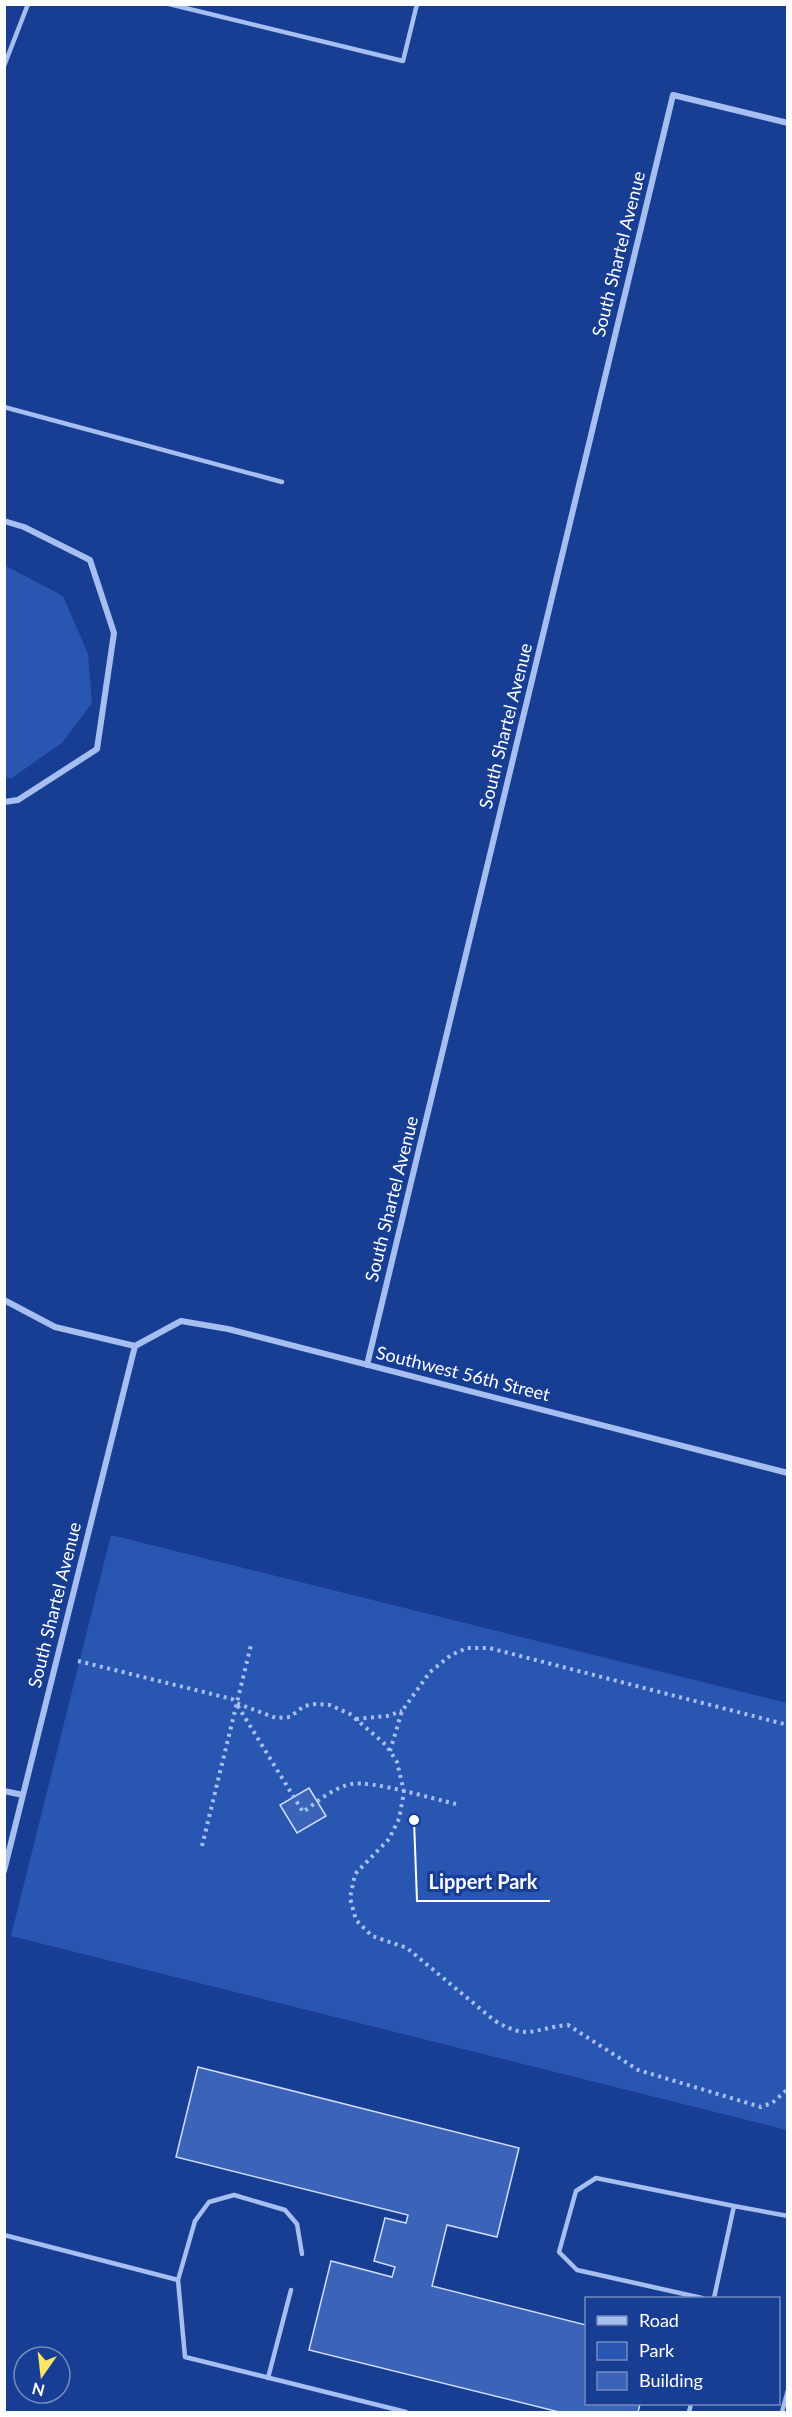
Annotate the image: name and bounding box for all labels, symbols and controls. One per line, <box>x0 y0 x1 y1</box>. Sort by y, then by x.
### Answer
street label: South Shartel Avenue <box>587 169 649 339</box>
street label: South Shartel Avenue <box>474 641 536 811</box>
street label: South Shartel Avenue <box>360 1114 422 1284</box>
street label: Southwest 56th Street <box>374 1341 553 1405</box>
street label: South Shartel Avenue <box>23 1520 85 1690</box>
callout: Lippert Park <box>417 1863 550 1901</box>
text: Lippert Park <box>429 1869 538 1893</box>
legend <box>585 2297 780 2405</box>
text: Road <box>639 2309 679 2331</box>
text: Park <box>639 2339 675 2361</box>
north arrow <box>12 2345 72 2405</box>
text: Building <box>639 2369 703 2391</box>
text: N <box>30 2379 47 2401</box>

